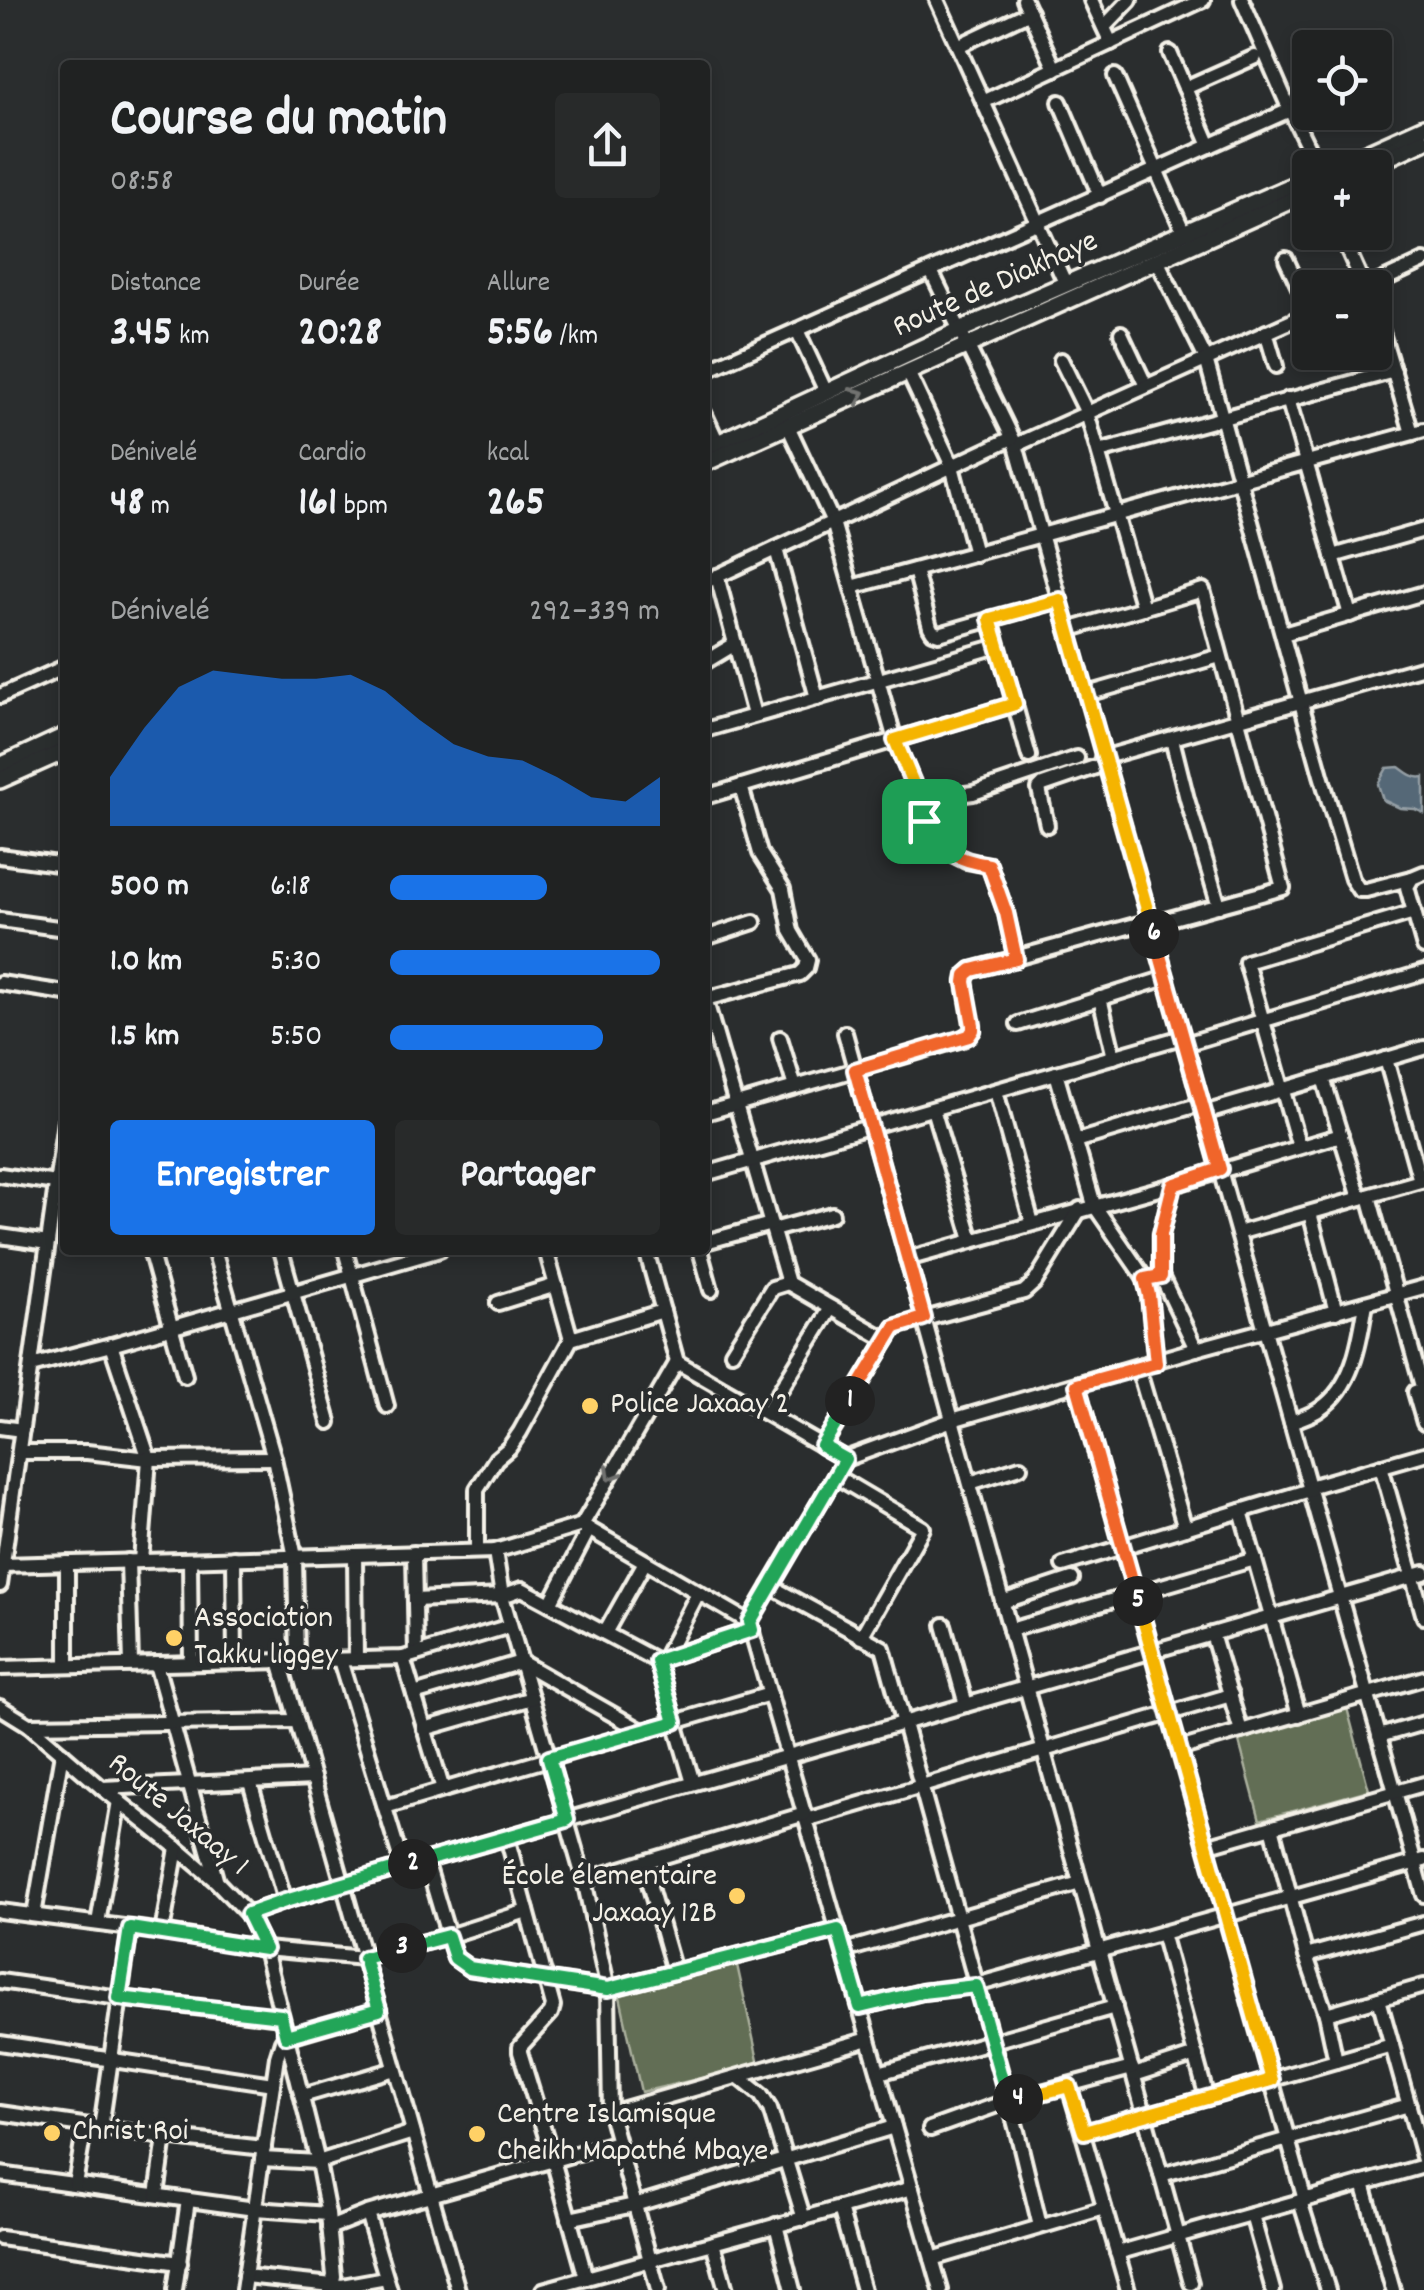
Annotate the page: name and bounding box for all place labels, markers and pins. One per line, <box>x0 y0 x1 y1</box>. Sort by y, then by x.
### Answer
pin <box>882 779 967 864</box>
pin: 6 <box>1129 909 1179 959</box>
pin: 1 <box>825 1376 875 1426</box>
place label: Police Jaxaay 2 <box>610 1383 789 1429</box>
marker: Police Jaxaay 2 <box>579 1395 601 1417</box>
pin: 5 <box>1113 1576 1163 1626</box>
place label: Association Takku liggey <box>194 1597 339 1680</box>
marker: Association Takku liggey <box>163 1627 185 1649</box>
pin: 2 <box>388 1839 438 1889</box>
place label: École élementaire Jaxaay 12B <box>501 1855 717 1938</box>
marker: École élementaire Jaxaay 12B <box>726 1885 748 1907</box>
pin: 3 <box>377 1923 427 1973</box>
pin: 4 <box>993 2074 1043 2124</box>
place label: Centre Islamisque Cheikh Mapathé Mbaye <box>497 2093 768 2176</box>
place label: Christ Roi <box>72 2110 189 2156</box>
marker: Christ Roi <box>41 2122 63 2144</box>
marker: Centre Islamisque Cheikh Mapathé Mbaye <box>466 2123 488 2145</box>

